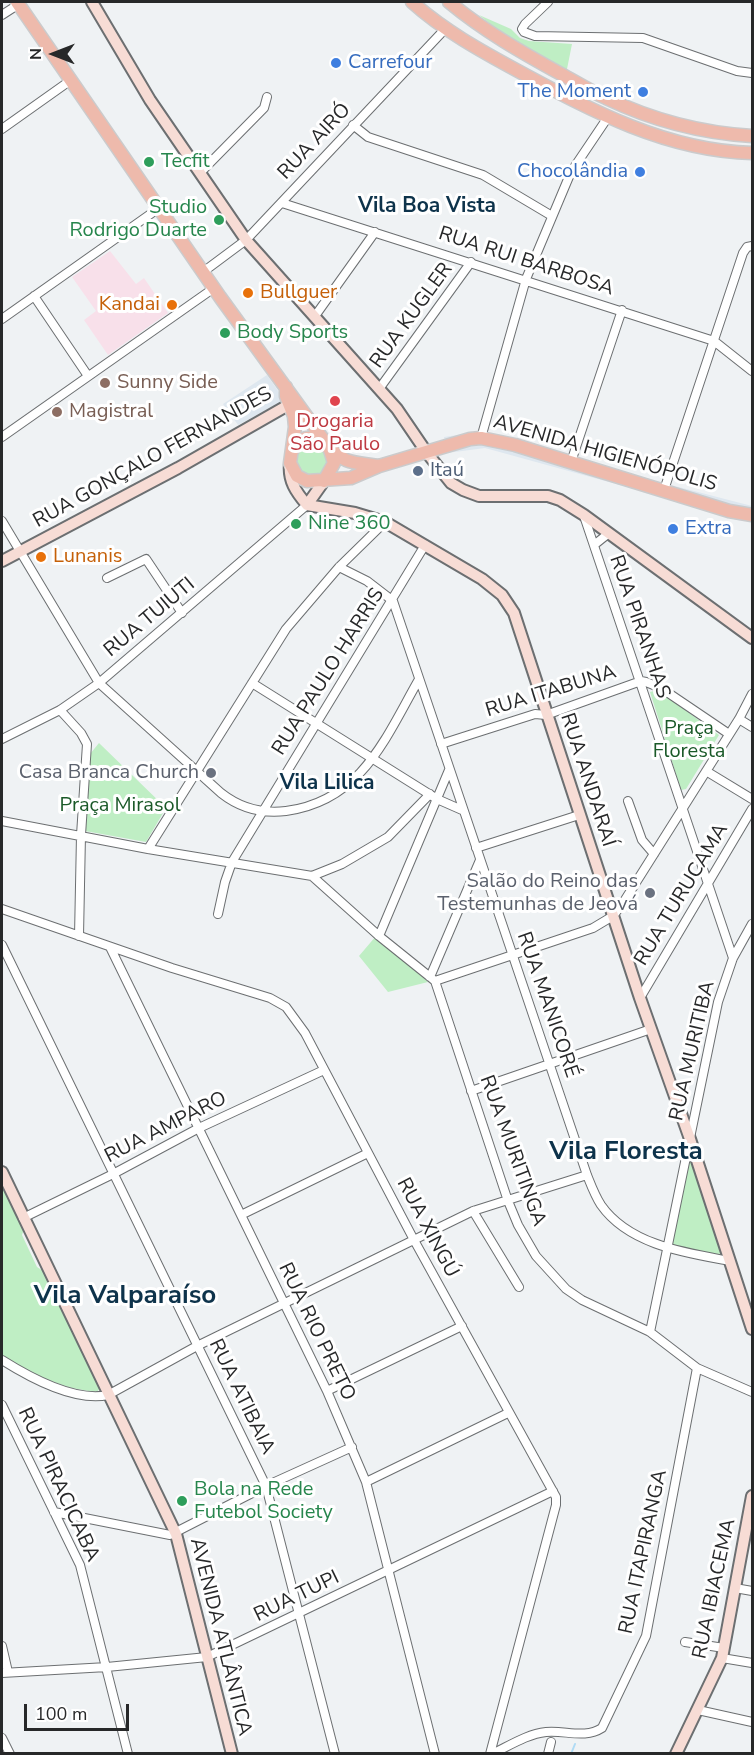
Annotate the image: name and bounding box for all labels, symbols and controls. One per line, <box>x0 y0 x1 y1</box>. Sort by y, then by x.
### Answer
north arrow <box>24 24 84 84</box>
text: N <box>25 48 47 60</box>
place label: Carrefour <box>348 51 432 75</box>
marker: Carrefour <box>329 56 343 70</box>
place label: The Moment <box>517 80 631 104</box>
marker: The Moment <box>636 85 650 99</box>
street label: RUA AIRÓ <box>274 99 356 185</box>
place label: Tecfit <box>161 150 210 174</box>
marker: Tecfit <box>142 155 156 169</box>
place label: Chocolândia <box>517 160 628 184</box>
marker: Chocolândia <box>633 165 647 179</box>
district label: Vila Boa Vista <box>358 194 496 220</box>
place label: Studio Rodrigo Duarte <box>69 196 207 243</box>
marker: Studio Rodrigo Duarte <box>212 213 226 227</box>
street label: RUA RUI BARBOSA <box>435 222 617 302</box>
street label: RUA KUGLER <box>366 258 458 374</box>
place label: Bullguer <box>260 281 337 305</box>
marker: Bullguer <box>241 286 255 300</box>
place label: Kandai <box>99 293 160 317</box>
marker: Kandai <box>165 298 179 312</box>
place label: Body Sports <box>237 321 348 345</box>
marker: Body Sports <box>218 326 232 340</box>
place label: Sunny Side <box>117 371 218 395</box>
marker: Sunny Side <box>98 376 112 390</box>
street label: RUA GONÇALO FERNANDES <box>29 382 277 534</box>
marker: Drogaria São Paulo <box>328 394 342 408</box>
place label: Magistral <box>69 400 153 424</box>
marker: Magistral <box>50 405 64 419</box>
place label: Drogaria São Paulo <box>290 410 380 457</box>
street label: AVENIDA HIGIENÓPOLIS <box>491 411 719 497</box>
place label: Itaú <box>430 459 464 483</box>
marker: Itaú <box>411 464 425 478</box>
place label: Nine 360 <box>308 512 391 536</box>
marker: Nine 360 <box>289 517 303 531</box>
place label: Extra <box>685 517 732 541</box>
marker: Extra <box>666 522 680 536</box>
place label: Lunanis <box>53 545 122 569</box>
marker: Lunanis <box>34 550 48 564</box>
street label: RUA PIRANHAS <box>603 552 675 702</box>
street label: RUA TUIUTI <box>100 573 200 663</box>
street label: RUA PAULO HARRIS <box>268 584 390 760</box>
street label: RUA ITABUNA <box>483 661 619 723</box>
street label: RUA ANDARAÍ <box>554 710 620 850</box>
park label: Praça Floresta <box>653 717 725 764</box>
place label: Casa Branca Church <box>19 761 199 785</box>
marker: Casa Branca Church <box>204 766 218 780</box>
district label: Vila Lilica <box>280 771 374 797</box>
park label: Praça Mirasol <box>59 794 181 818</box>
street label: RUA TURUCAMA <box>630 820 734 970</box>
place label: Salão do Reino das Testemunhas de Jeová <box>437 870 638 917</box>
marker: Salão do Reino das Testemunhas de Jeová <box>643 886 657 900</box>
street label: RUA MANICORÉ <box>511 929 583 1081</box>
street label: RUA MURITIBA <box>665 979 721 1123</box>
street label: RUA MURITINGA <box>474 1072 550 1230</box>
street label: RUA AMPARO <box>101 1087 231 1169</box>
district label: Vila Floresta <box>549 1137 703 1169</box>
street label: RUA XINGÚ <box>391 1174 463 1282</box>
street label: RUA RIO PRETO <box>272 1259 360 1405</box>
district label: Vila Valparaíso <box>34 1281 216 1313</box>
street label: RUA ATIBAIA <box>203 1335 279 1459</box>
street label: RUA PIRACICABA <box>12 1404 104 1566</box>
street label: RUA ITAPIRANGA <box>615 1468 673 1636</box>
place label: Bola na Rede Futebol Society <box>194 1478 333 1525</box>
marker: Bola na Rede Futebol Society <box>175 1494 189 1508</box>
street label: RUA IBIACEMA <box>688 1517 742 1661</box>
street label: AVENIDA ATLÂNTICA <box>184 1536 256 1738</box>
street label: RUA TUPI <box>250 1566 344 1628</box>
scale bar <box>27 1692 132 1730</box>
text: 100 m <box>35 1702 87 1726</box>

